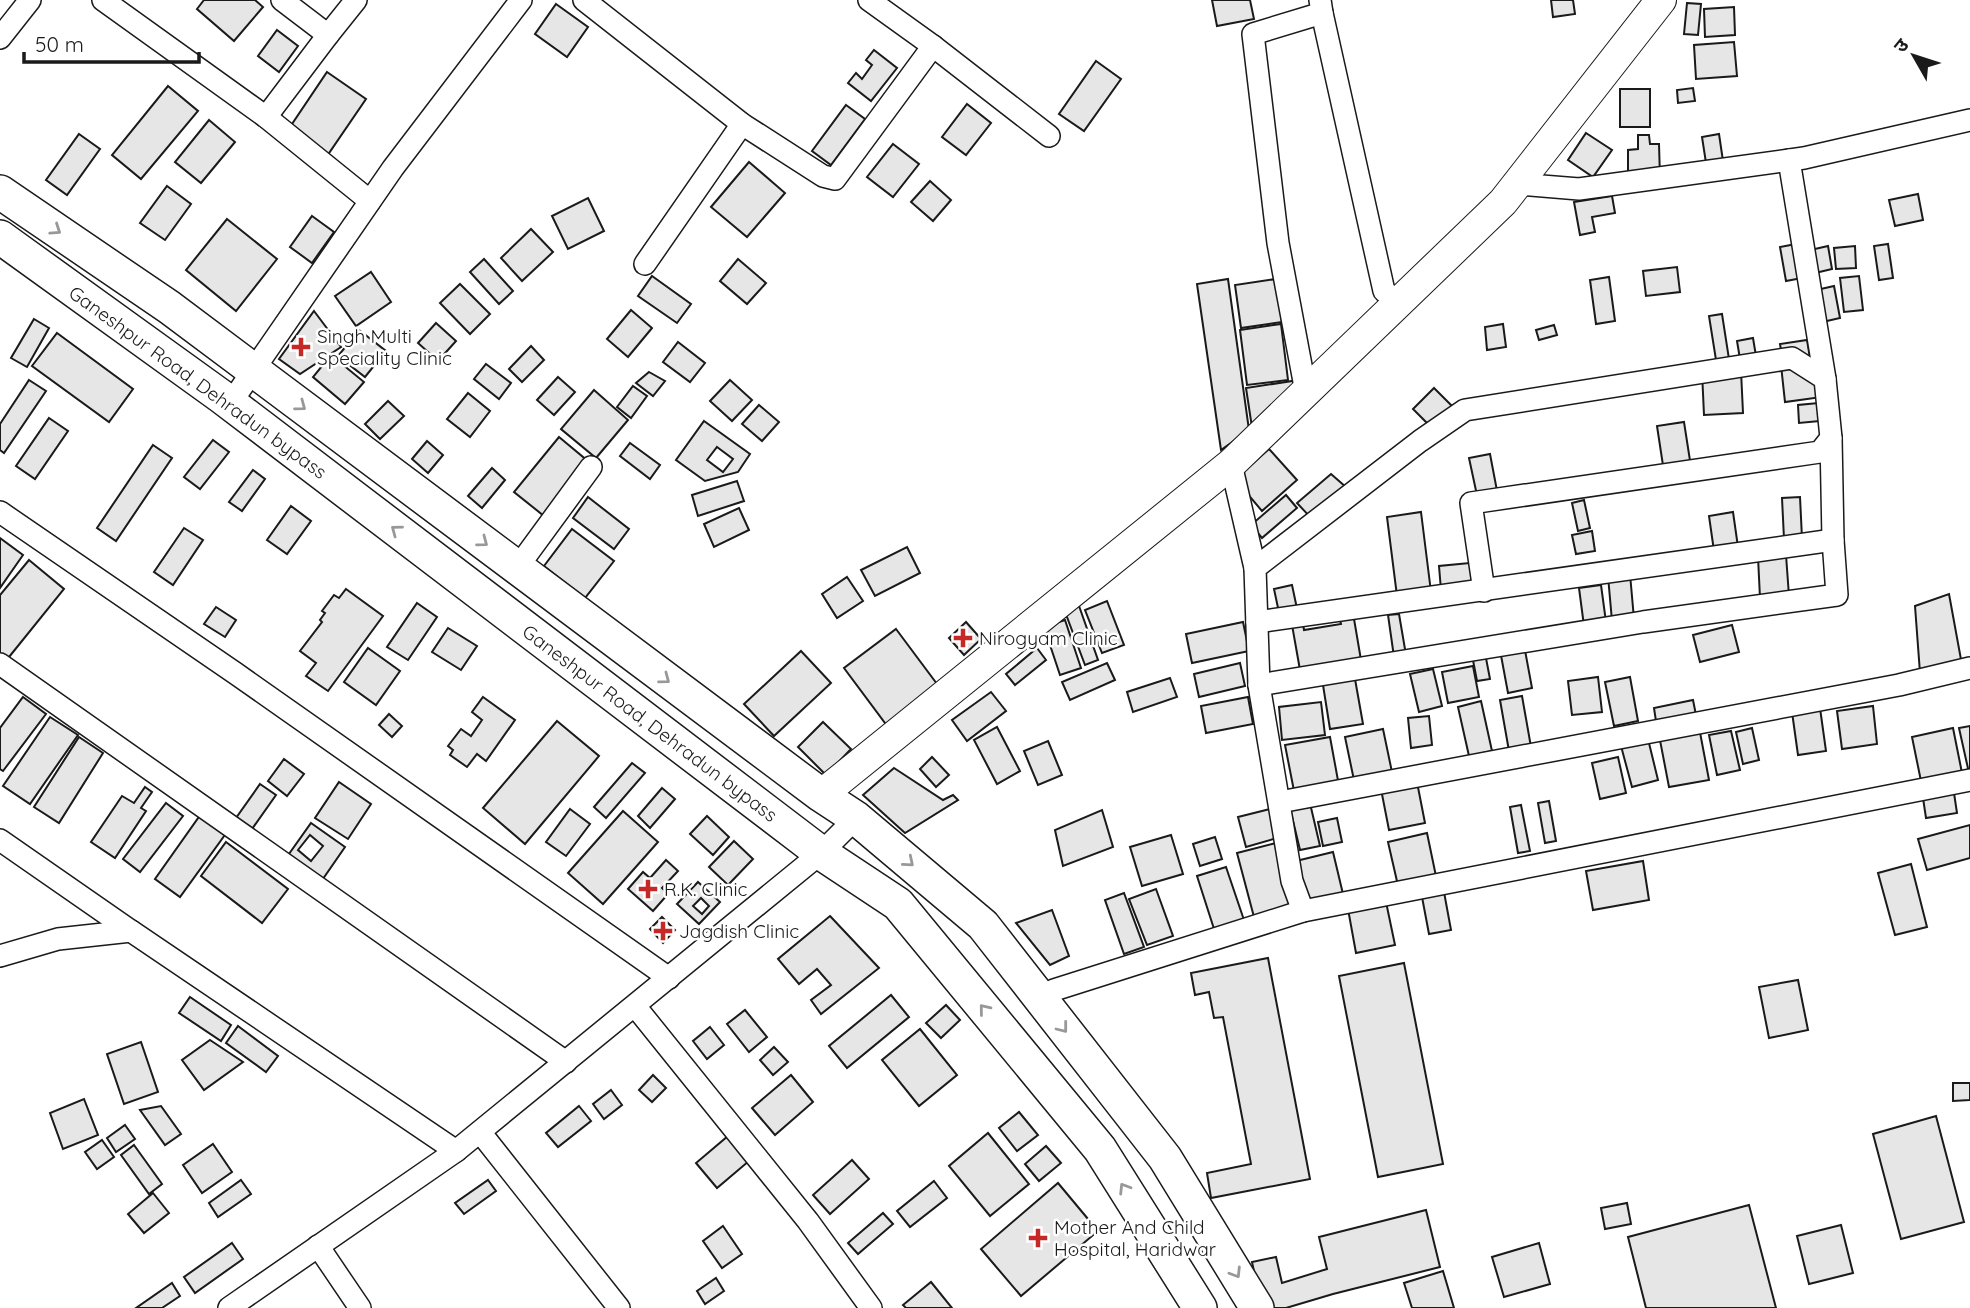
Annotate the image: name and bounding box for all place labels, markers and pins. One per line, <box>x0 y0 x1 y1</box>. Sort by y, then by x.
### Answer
place label: Singh Multi Speciality Clinic <box>317 324 452 370</box>
marker: Singh Multi Speciality Clinic <box>291 337 311 357</box>
place label: Nirogyam Clinic <box>979 626 1118 650</box>
marker: Nirogyam Clinic <box>953 628 973 648</box>
place label: R.K. Clinic <box>664 877 748 901</box>
marker: R.K. Clinic <box>638 879 658 899</box>
place label: Jagdish Clinic <box>679 919 799 943</box>
marker: Jagdish Clinic <box>653 921 673 941</box>
place label: Mother And Child Hospital, Haridwar <box>1054 1215 1217 1261</box>
marker: Mother And Child Hospital, Haridwar <box>1028 1228 1048 1248</box>

